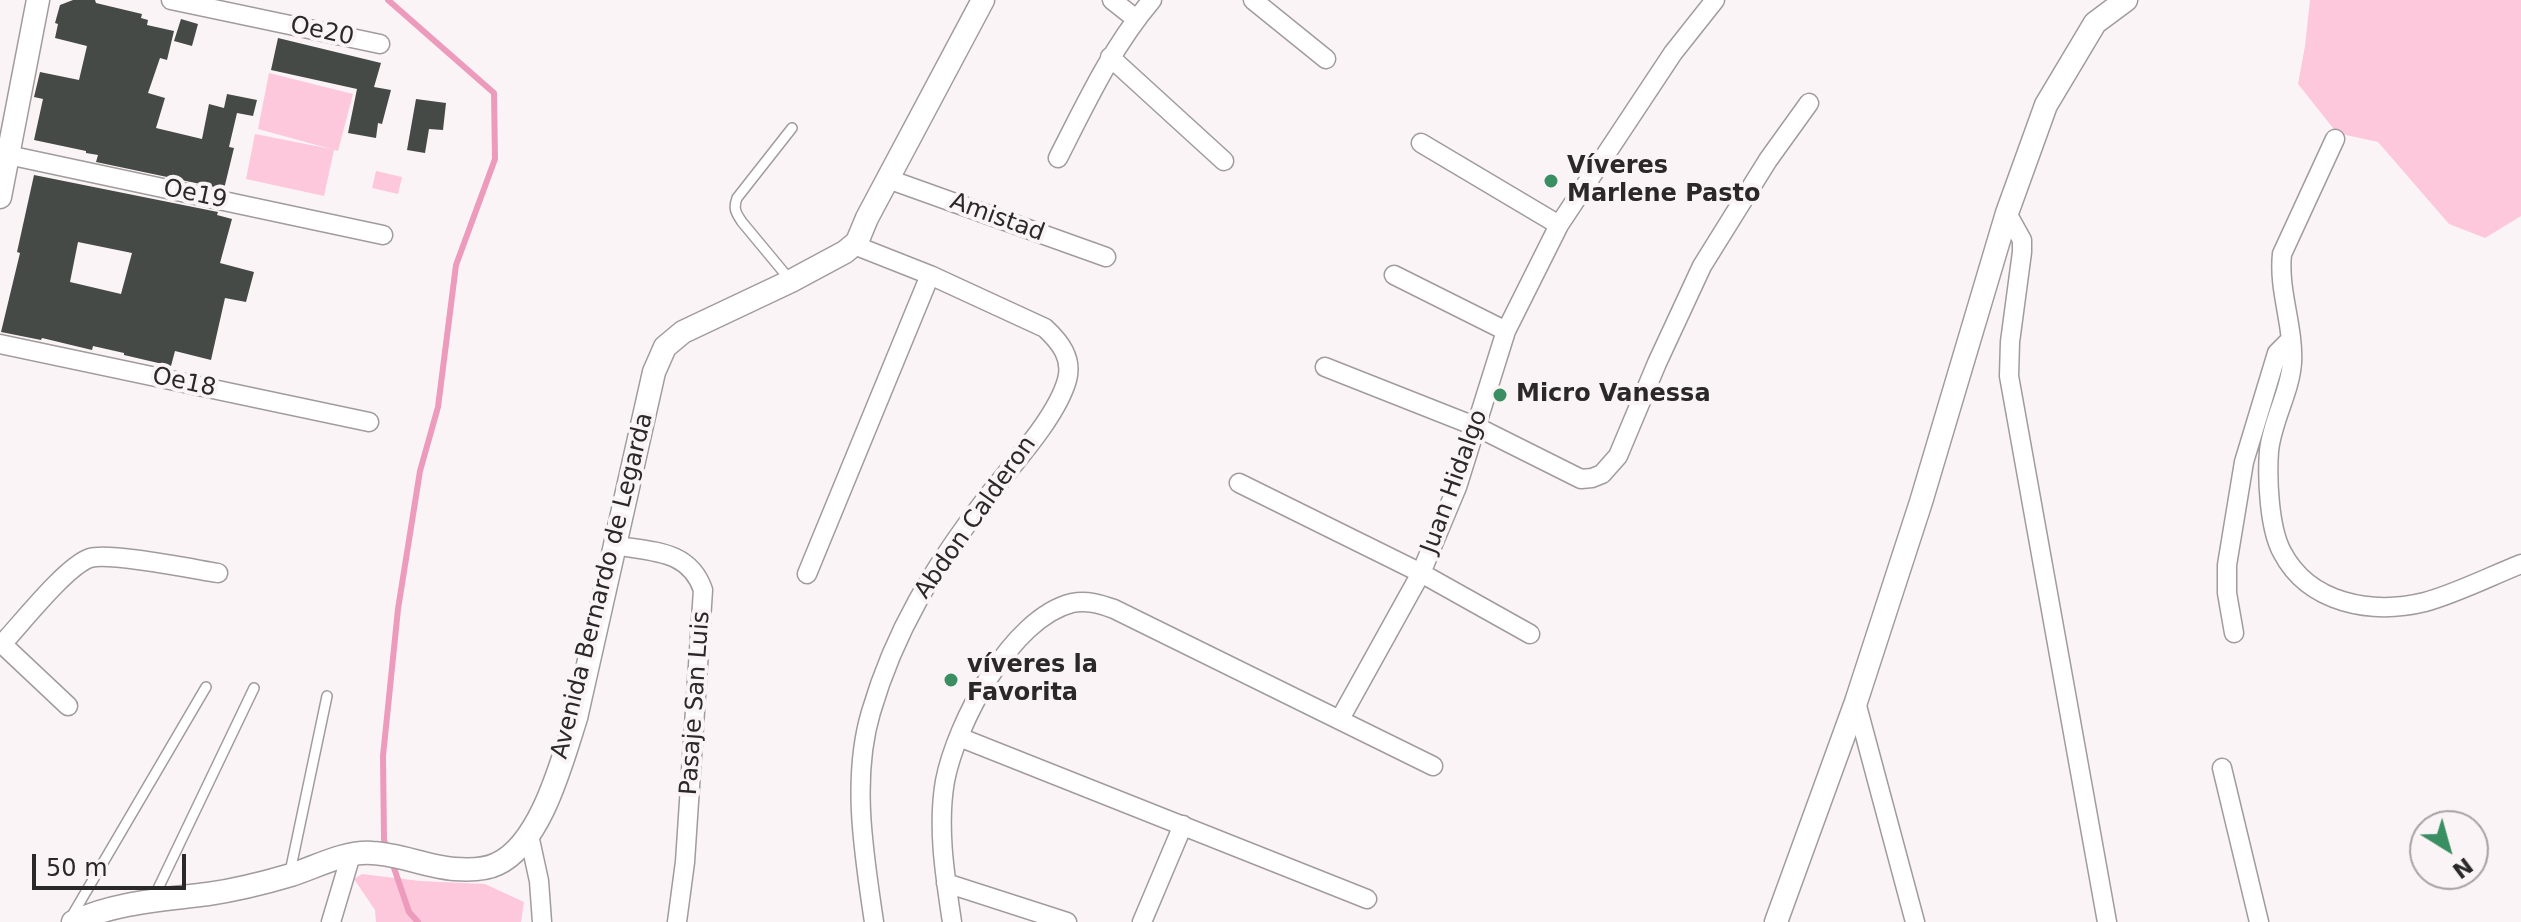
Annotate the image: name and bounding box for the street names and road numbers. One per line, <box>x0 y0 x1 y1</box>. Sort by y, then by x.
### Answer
street label: Oe20 <box>288 11 356 53</box>
street label: Oe19 <box>161 174 229 216</box>
street label: Amistad <box>946 188 1048 248</box>
street label: Oe18 <box>150 362 218 404</box>
street label: Juan Hidalgo <box>1416 406 1494 558</box>
street label: Avenida Bernardo de Legarda <box>546 410 660 762</box>
street label: Abdon Calderon <box>909 431 1043 605</box>
street label: Pasaje San Luis <box>675 610 717 796</box>

